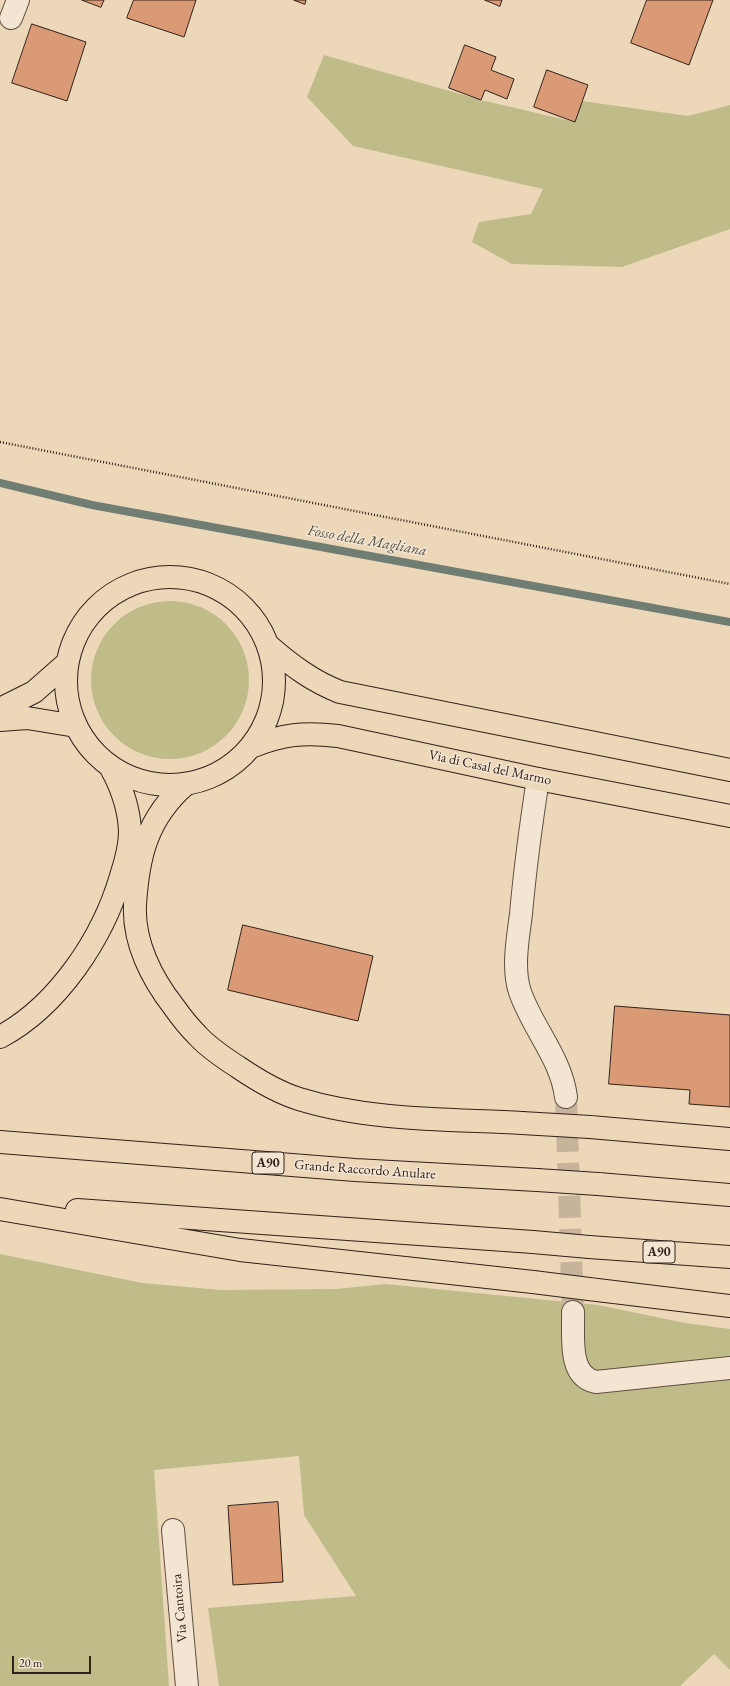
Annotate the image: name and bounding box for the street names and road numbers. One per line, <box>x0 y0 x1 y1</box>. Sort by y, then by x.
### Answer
street label: Via di Casal del Marmo <box>427 747 553 789</box>
road number: A90 <box>252 1152 284 1174</box>
street label: Grande Raccordo Anulare <box>294 1157 436 1183</box>
road number: A90 <box>643 1241 675 1263</box>
street label: Via Cantoira <box>169 1573 191 1643</box>

